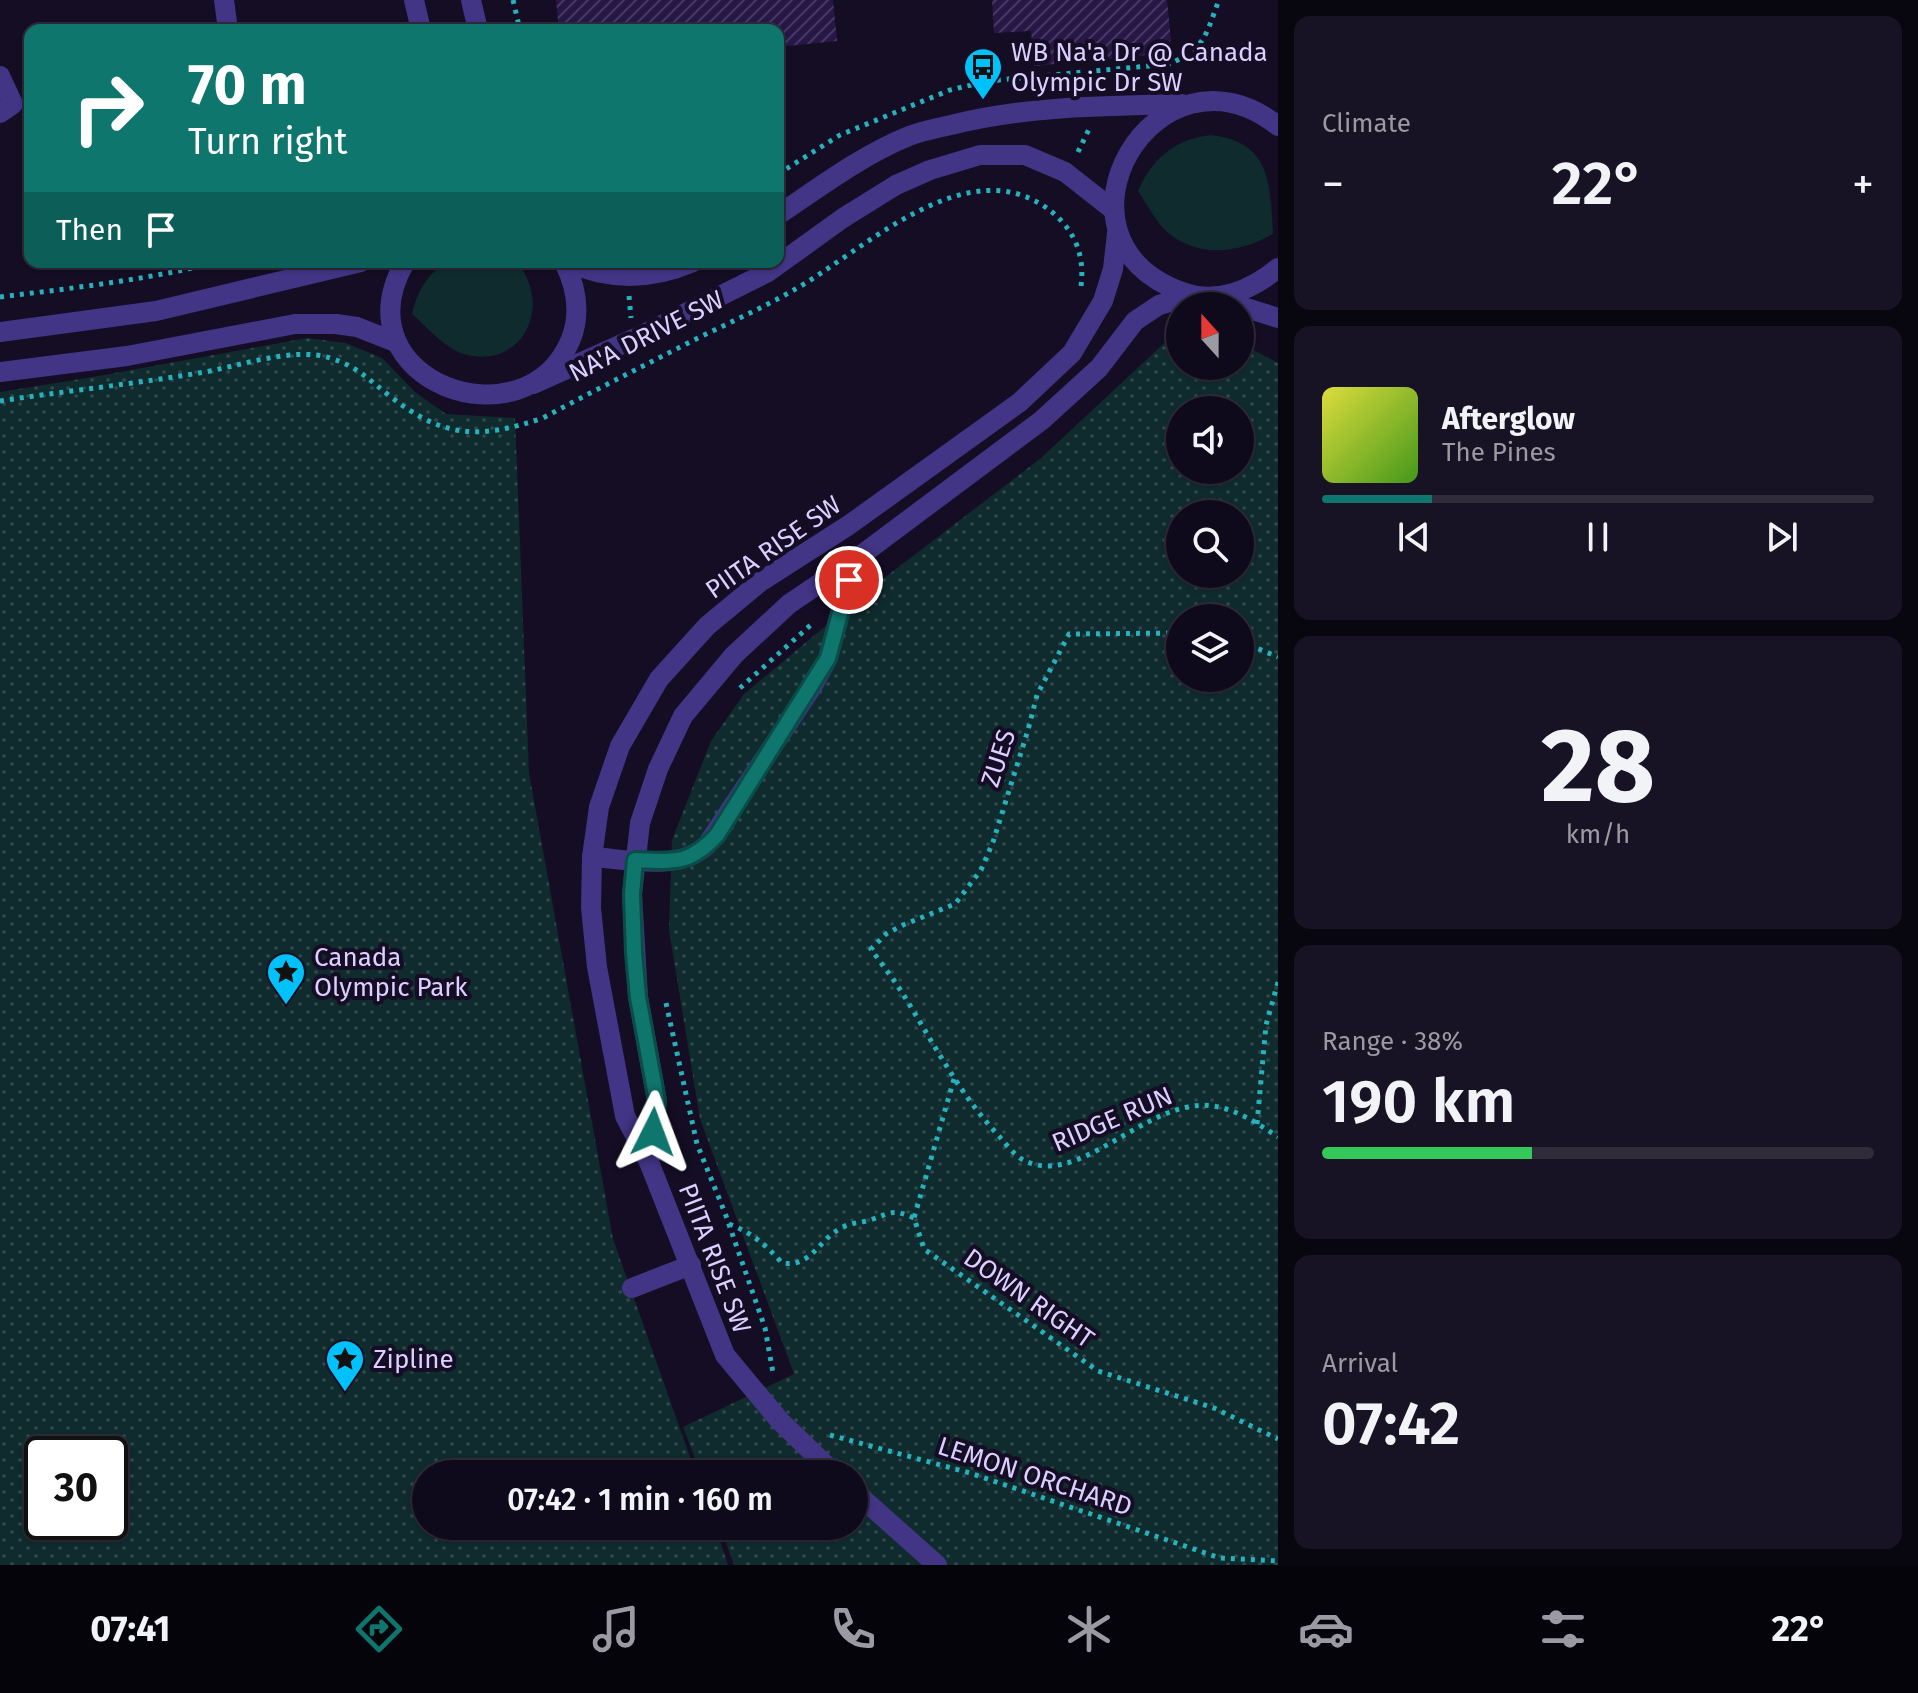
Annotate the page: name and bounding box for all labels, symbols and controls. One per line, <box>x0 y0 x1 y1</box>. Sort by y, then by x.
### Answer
place label: WB Na'a Dr @ Canada Olympic Dr SW <box>1011 37 1268 98</box>
bus stop icon: WB Na'a Dr @ Canada Olympic Dr SW <box>962 46 1004 101</box>
text: 70 m <box>188 52 307 119</box>
icon: right <box>56 56 160 160</box>
text: Climate <box>1322 108 1411 139</box>
text: Turn right <box>188 120 348 164</box>
text: 22° <box>1552 148 1644 220</box>
text: − <box>1322 158 1344 211</box>
text: + <box>1852 158 1874 211</box>
icon: arrive <box>139 208 183 252</box>
text: Then <box>56 212 123 248</box>
street label: NA'A DRIVE SW <box>564 284 729 389</box>
north arrow <box>1166 292 1254 380</box>
map controls <box>1166 292 1254 692</box>
button: sound <box>1166 396 1254 484</box>
text: Afterglow <box>1442 401 1575 437</box>
text: The Pines <box>1442 437 1556 468</box>
street label: PIITA RISE SW <box>700 489 847 605</box>
button: search <box>1166 500 1254 588</box>
icon: previous <box>1392 515 1436 559</box>
icon: pause <box>1576 515 1620 559</box>
icon: next <box>1760 515 1804 559</box>
pin <box>815 546 883 614</box>
icon: arrive <box>827 558 871 602</box>
button: layers <box>1166 604 1254 692</box>
text: 28 <box>1541 704 1655 829</box>
street label: ZUES <box>975 726 1022 791</box>
text: km/h <box>1566 819 1630 850</box>
place label: Canada Olympic Park <box>314 942 468 1003</box>
place icon: Canada Olympic Park <box>265 951 307 1006</box>
text: Range · 38% <box>1322 1026 1463 1057</box>
text: 190 km <box>1322 1066 1515 1138</box>
street label: RIDGE RUN <box>1047 1080 1177 1159</box>
position arrow <box>611 1090 695 1174</box>
street label: PIITA RISE SW <box>672 1179 757 1338</box>
street label: DOWN RIGHT <box>958 1242 1100 1355</box>
place icon: Zipline <box>324 1338 366 1393</box>
place label: Zipline <box>373 1344 454 1375</box>
text: Arrival <box>1322 1348 1398 1379</box>
text: 07:42 <box>1322 1388 1460 1460</box>
street label: LEMON ORCHARD <box>934 1430 1136 1523</box>
speed limit sign: 30 <box>24 1436 128 1540</box>
text: 07:42 · 1 min · 160 m <box>507 1482 773 1518</box>
icon: directions <box>351 1601 407 1657</box>
icon: music <box>588 1601 644 1657</box>
icon: phone <box>825 1601 881 1657</box>
icon: climate <box>1061 1601 1117 1657</box>
icon: car <box>1298 1601 1354 1657</box>
icon: filters <box>1535 1601 1591 1657</box>
text: 07:41 <box>90 1607 170 1651</box>
text: 22° <box>1772 1607 1828 1651</box>

